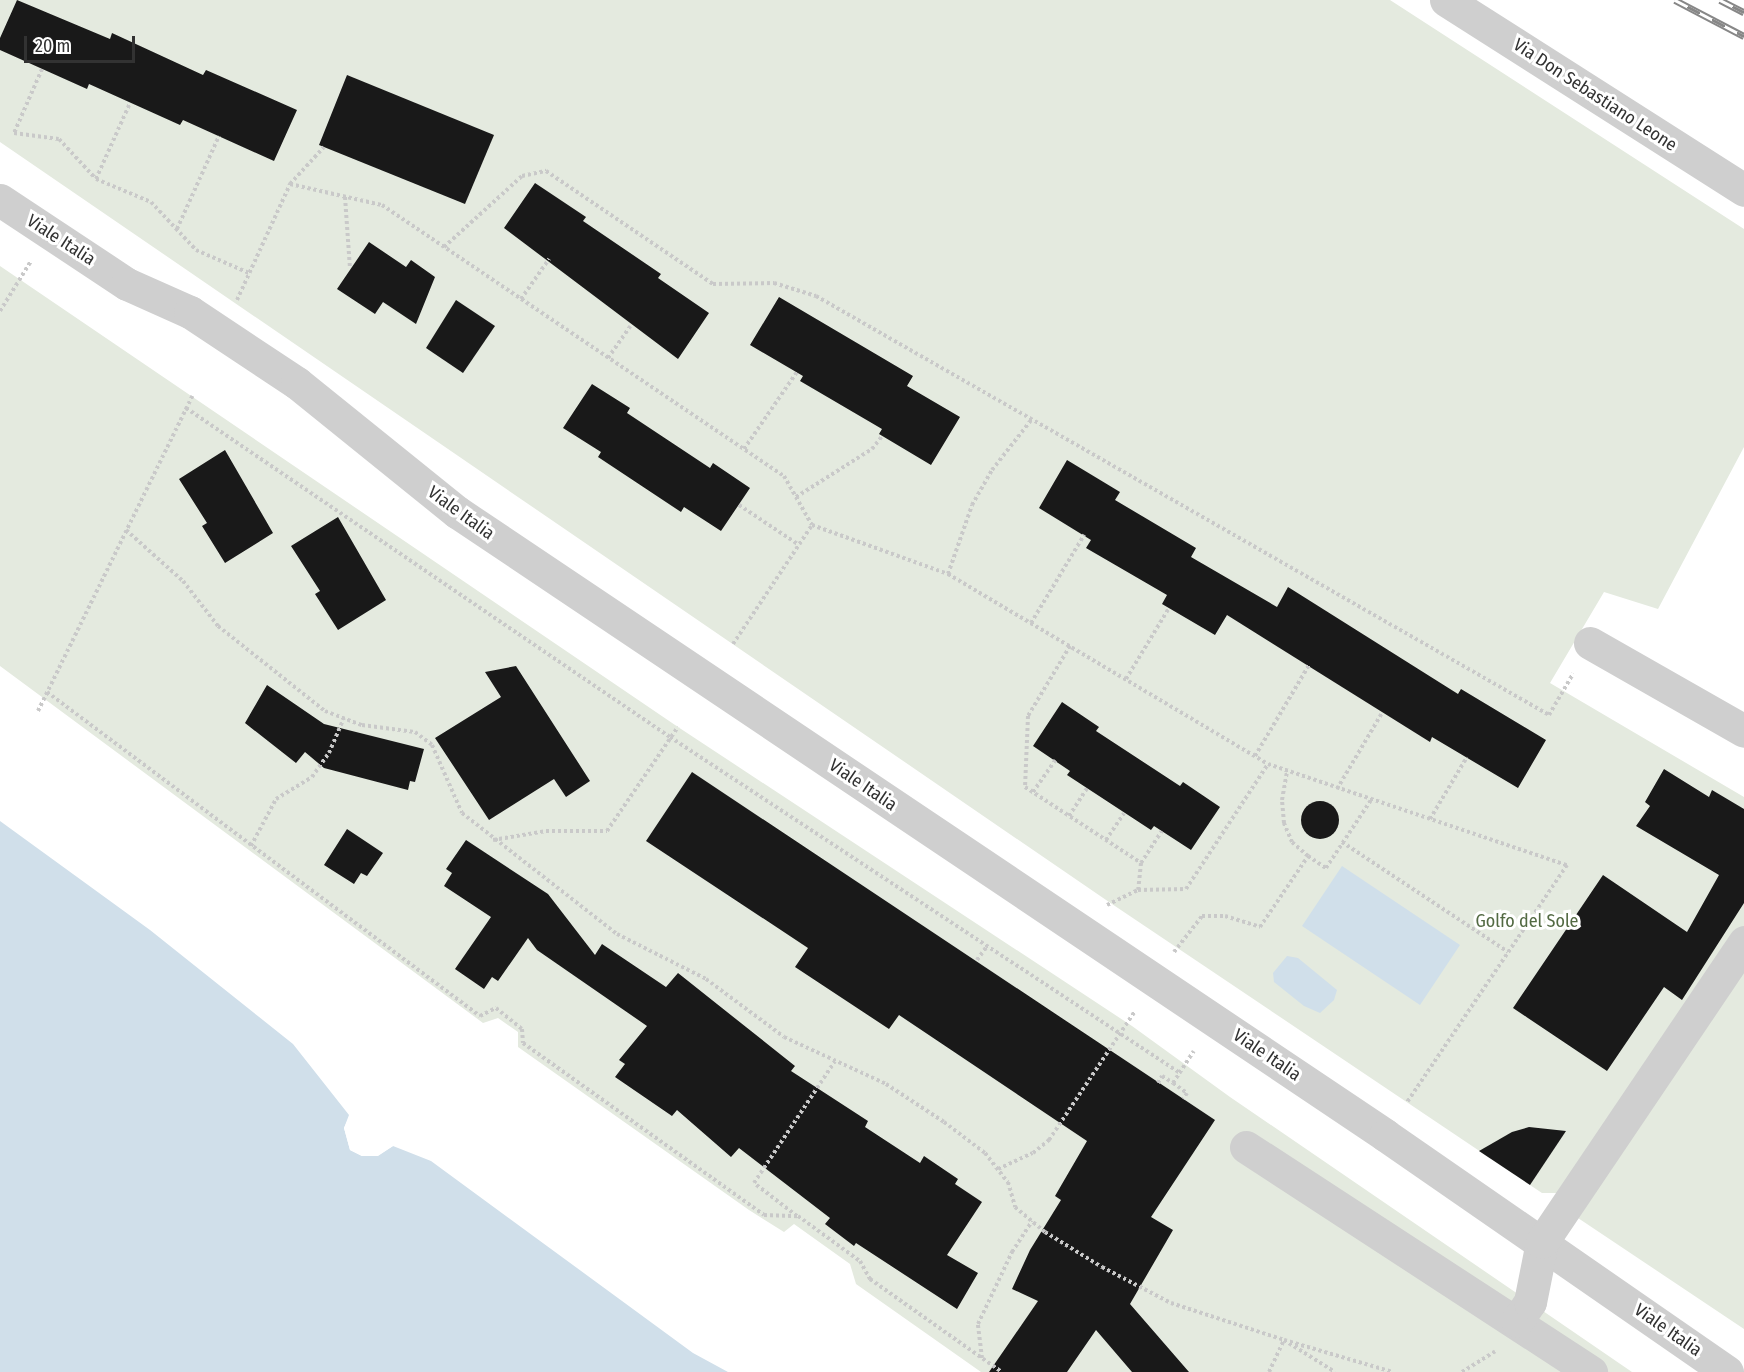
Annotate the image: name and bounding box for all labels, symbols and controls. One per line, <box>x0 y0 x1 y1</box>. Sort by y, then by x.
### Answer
scale bar <box>27 24 138 62</box>
street label: Via Don Sebastiano Leone <box>1509 34 1681 156</box>
text: 20 m <box>35 35 70 57</box>
street label: Viale Italia <box>23 210 99 270</box>
street label: Viale Italia <box>423 482 499 544</box>
street label: Viale Italia <box>825 754 901 816</box>
park label: Golfo del Sole <box>1475 910 1579 932</box>
street label: Viale Italia <box>1229 1024 1305 1086</box>
street label: Viale Italia <box>1630 1299 1706 1361</box>

